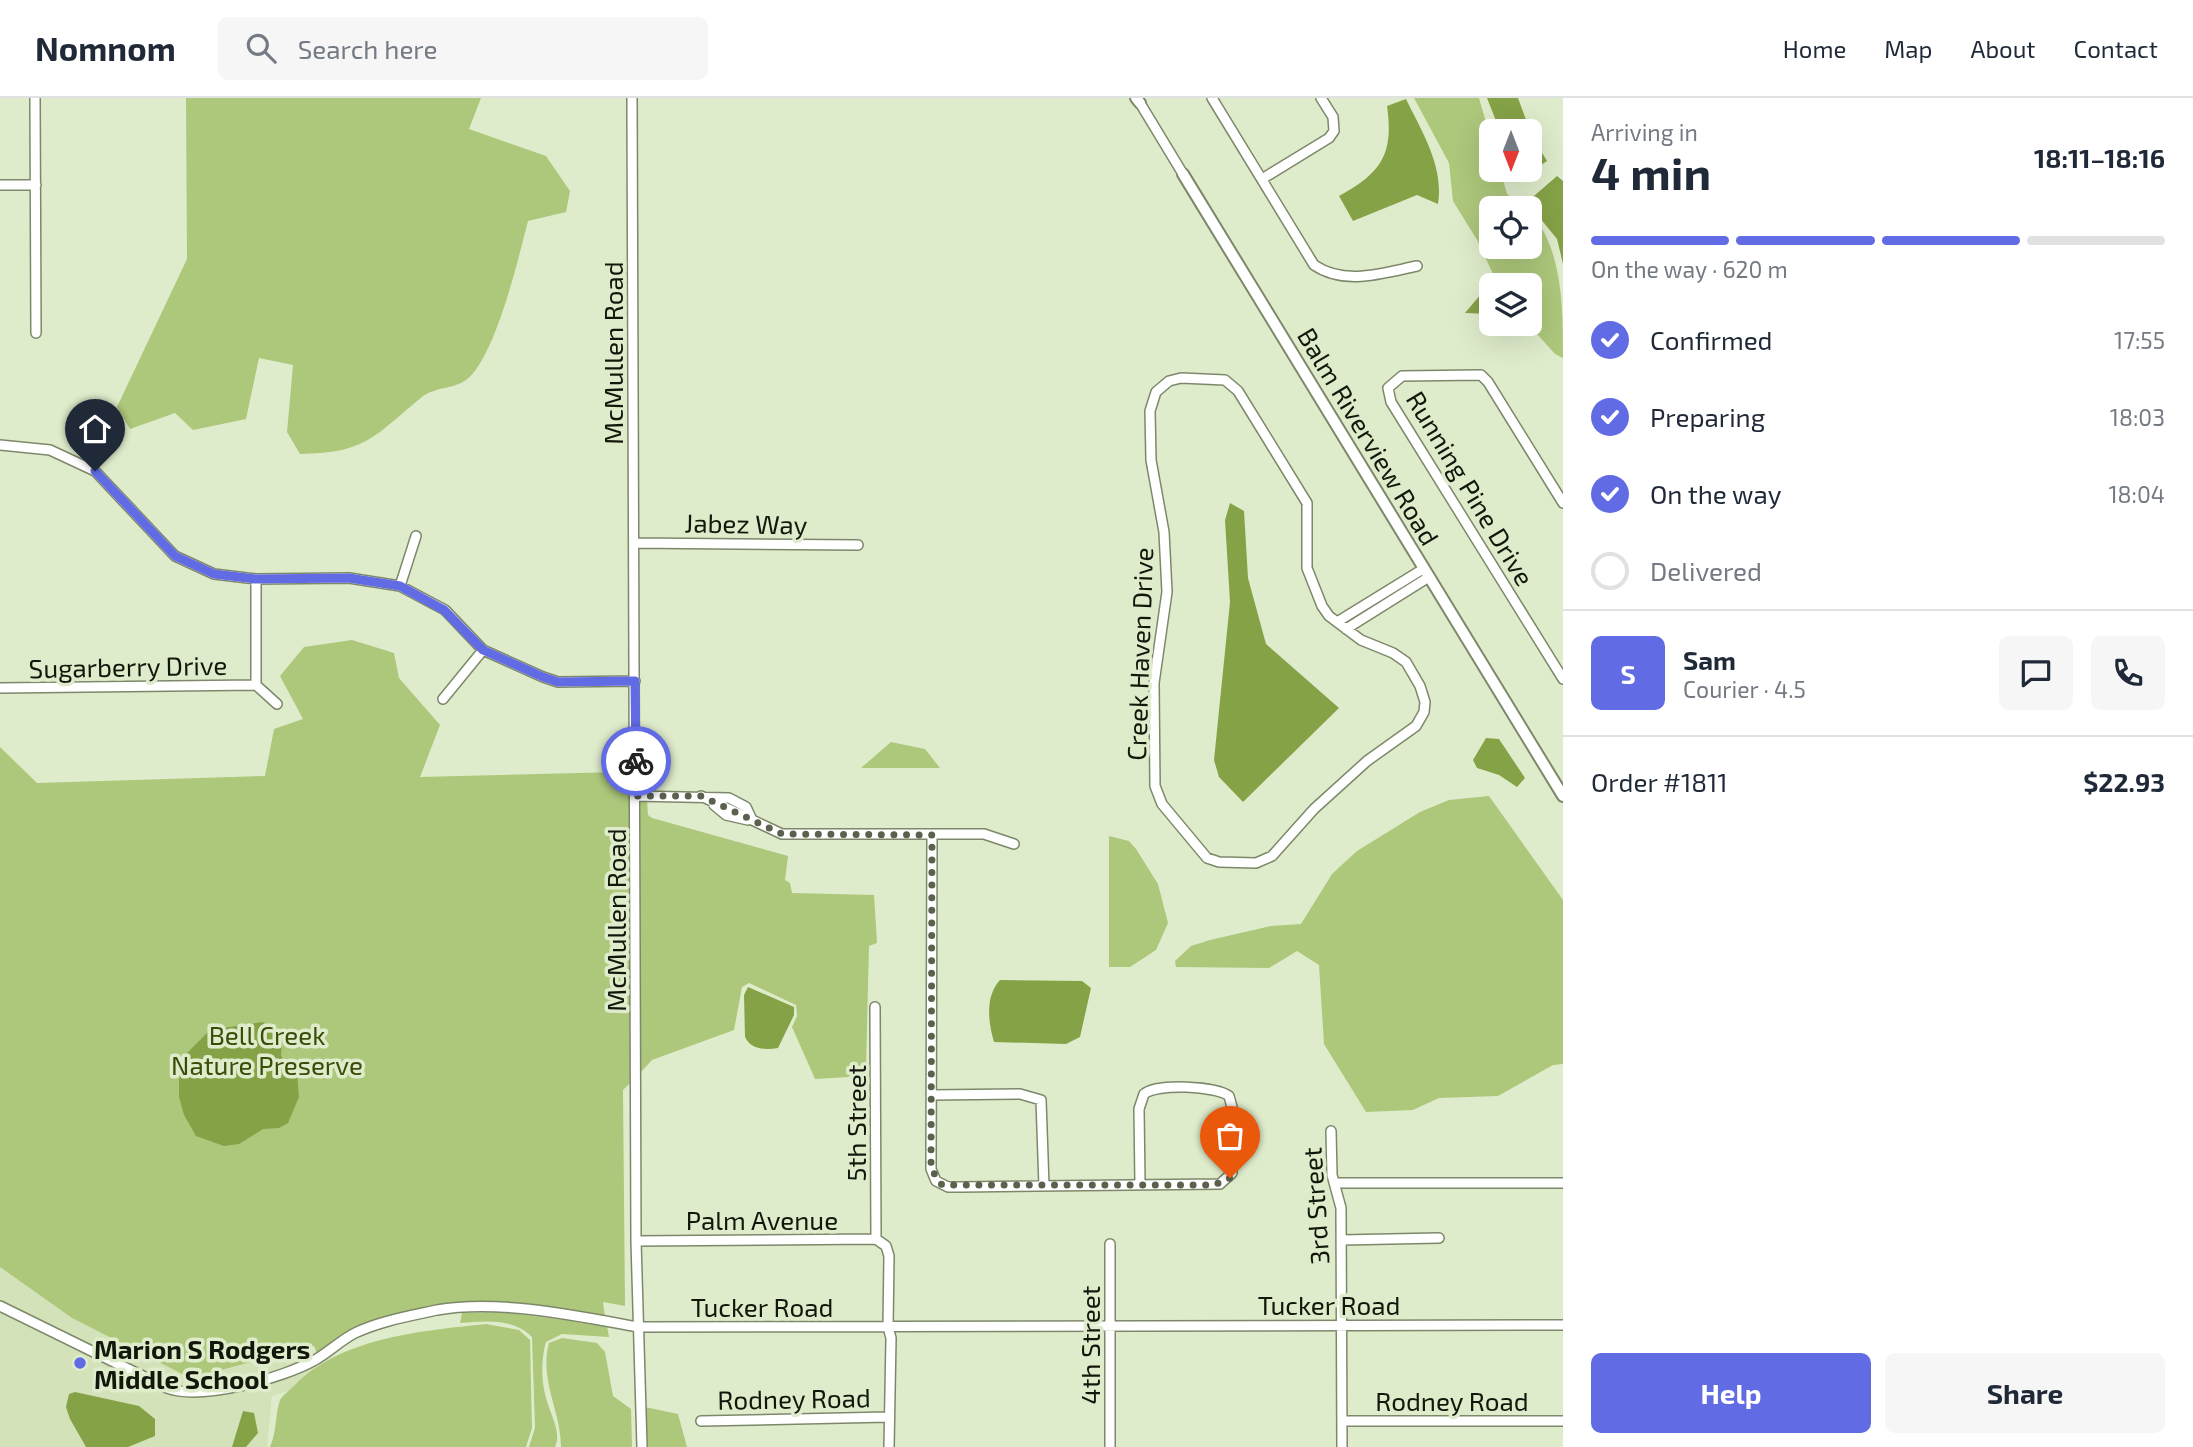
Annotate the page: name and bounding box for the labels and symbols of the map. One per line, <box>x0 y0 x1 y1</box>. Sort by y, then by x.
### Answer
north arrow <box>1479 119 1542 182</box>
street label: McMullen Road <box>597 261 628 445</box>
street label: Balm Riverview Road <box>1292 322 1446 550</box>
street label: Running Pine Drive <box>1401 385 1541 591</box>
pin <box>65 399 125 471</box>
street label: Jabez Way <box>684 506 808 540</box>
street label: Creek Haven Drive <box>1120 547 1158 761</box>
street label: Sugarberry Drive <box>28 649 228 683</box>
courier <box>601 726 671 796</box>
street label: McMullen Road <box>600 828 631 1012</box>
park label: Bell Creek Nature Preserve <box>171 1019 363 1080</box>
street label: 5th Street <box>840 1064 871 1182</box>
pin <box>1200 1106 1260 1178</box>
street label: 3rd Street <box>1295 1146 1335 1266</box>
street label: Palm Avenue <box>686 1204 838 1235</box>
street label: 4th Street <box>1074 1285 1105 1405</box>
street label: Tucker Road <box>1258 1289 1400 1320</box>
street label: Tucker Road <box>691 1291 833 1322</box>
place label: Marion S Rodgers Middle School <box>94 1333 310 1394</box>
marker: Marion S Rodgers Middle School <box>72 1355 88 1371</box>
street label: Rodney Road <box>717 1381 871 1415</box>
street label: Rodney Road <box>1375 1385 1529 1416</box>

